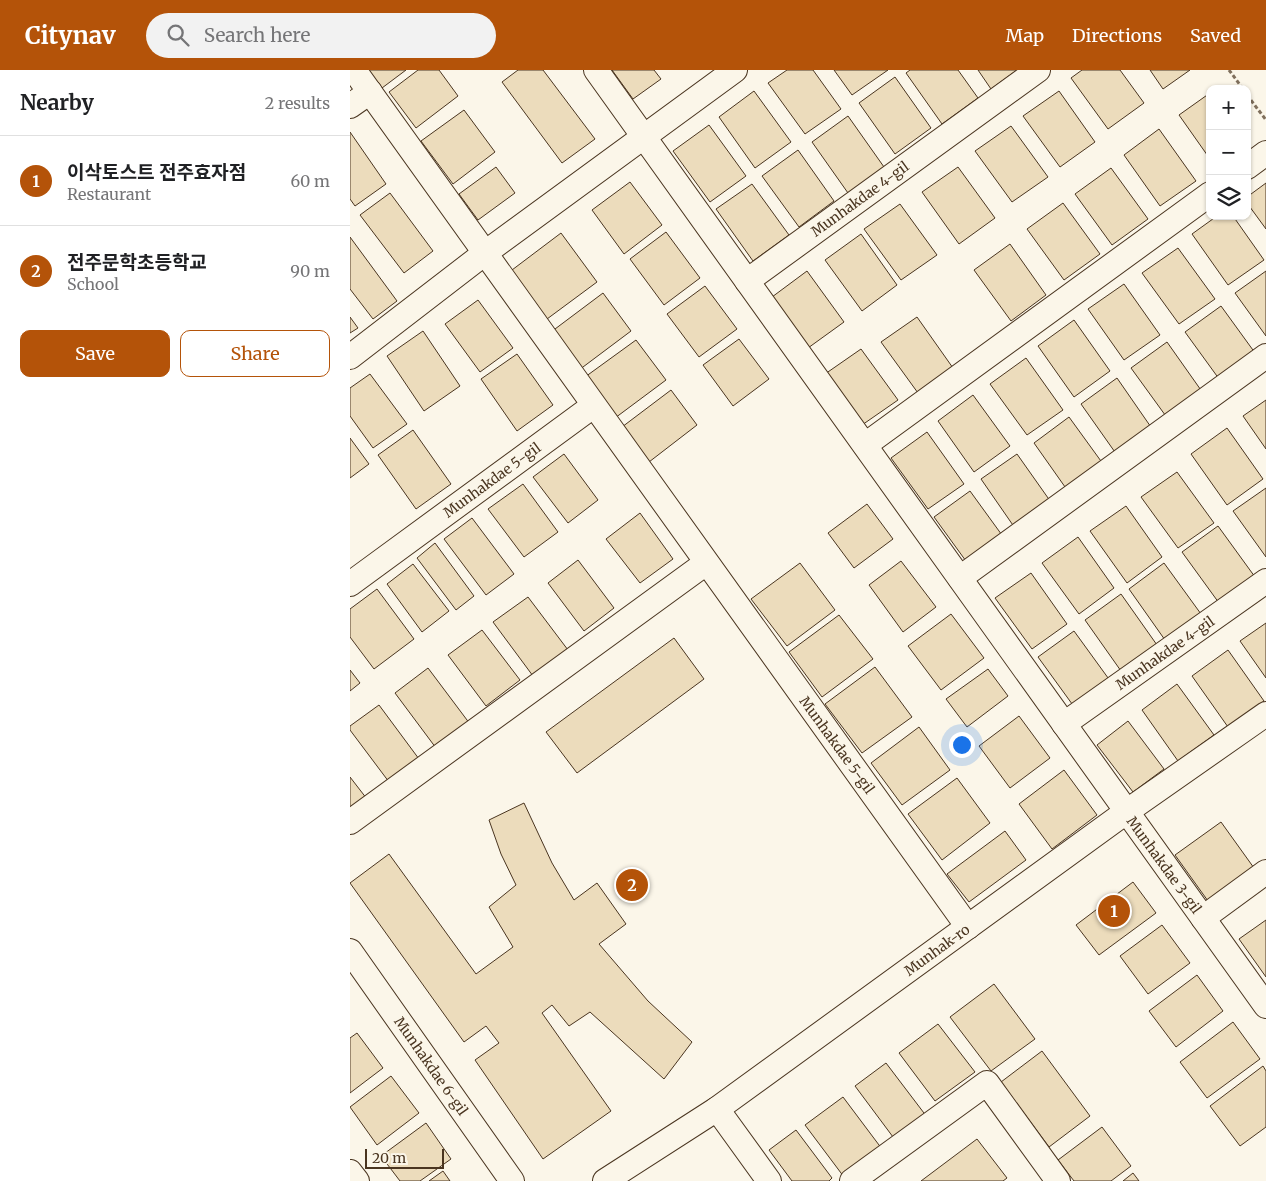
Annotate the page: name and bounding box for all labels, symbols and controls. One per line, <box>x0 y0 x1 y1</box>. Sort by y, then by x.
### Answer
search box <box>146 13 496 58</box>
text: Citynav <box>25 20 116 51</box>
icon: search <box>164 21 192 49</box>
text: Search here <box>204 23 310 47</box>
text: Map <box>1006 24 1044 47</box>
text: Directions <box>1072 24 1162 47</box>
text: Saved <box>1190 24 1241 47</box>
map controls <box>1206 85 1251 220</box>
button: + <box>1206 85 1251 130</box>
text: Nearby <box>20 89 94 116</box>
text: 2 results <box>265 93 330 113</box>
button: − <box>1206 130 1251 175</box>
street label: Munhakdae 4-gil <box>808 157 913 240</box>
text: 이삭토스트 전주효자점 <box>67 160 246 184</box>
text: 1 <box>32 171 40 191</box>
text: 60 m <box>290 171 330 191</box>
button: layers <box>1206 175 1251 220</box>
text: Restaurant <box>67 184 151 204</box>
text: 전주문학초등학교 <box>67 250 207 274</box>
text: 2 <box>31 261 41 281</box>
text: 90 m <box>290 261 330 281</box>
text: School <box>67 274 119 294</box>
button: Save <box>20 330 170 377</box>
button: Share <box>180 330 330 377</box>
street label: Munhakdae 5-gil <box>440 438 545 521</box>
street label: Munhakdae 4-gil <box>1112 612 1218 694</box>
street label: Munhakdae 5-gil <box>796 693 879 798</box>
your location <box>949 732 975 758</box>
street label: Munhakdae 3-gil <box>1123 813 1206 918</box>
pin: 2 <box>616 866 648 904</box>
pin: 1 <box>1098 892 1130 930</box>
street label: Munhak-ro <box>901 920 973 980</box>
street label: Munhakdae 6-gil <box>390 1013 472 1119</box>
scale bar <box>365 1146 444 1169</box>
text: 20 m <box>372 1149 406 1167</box>

